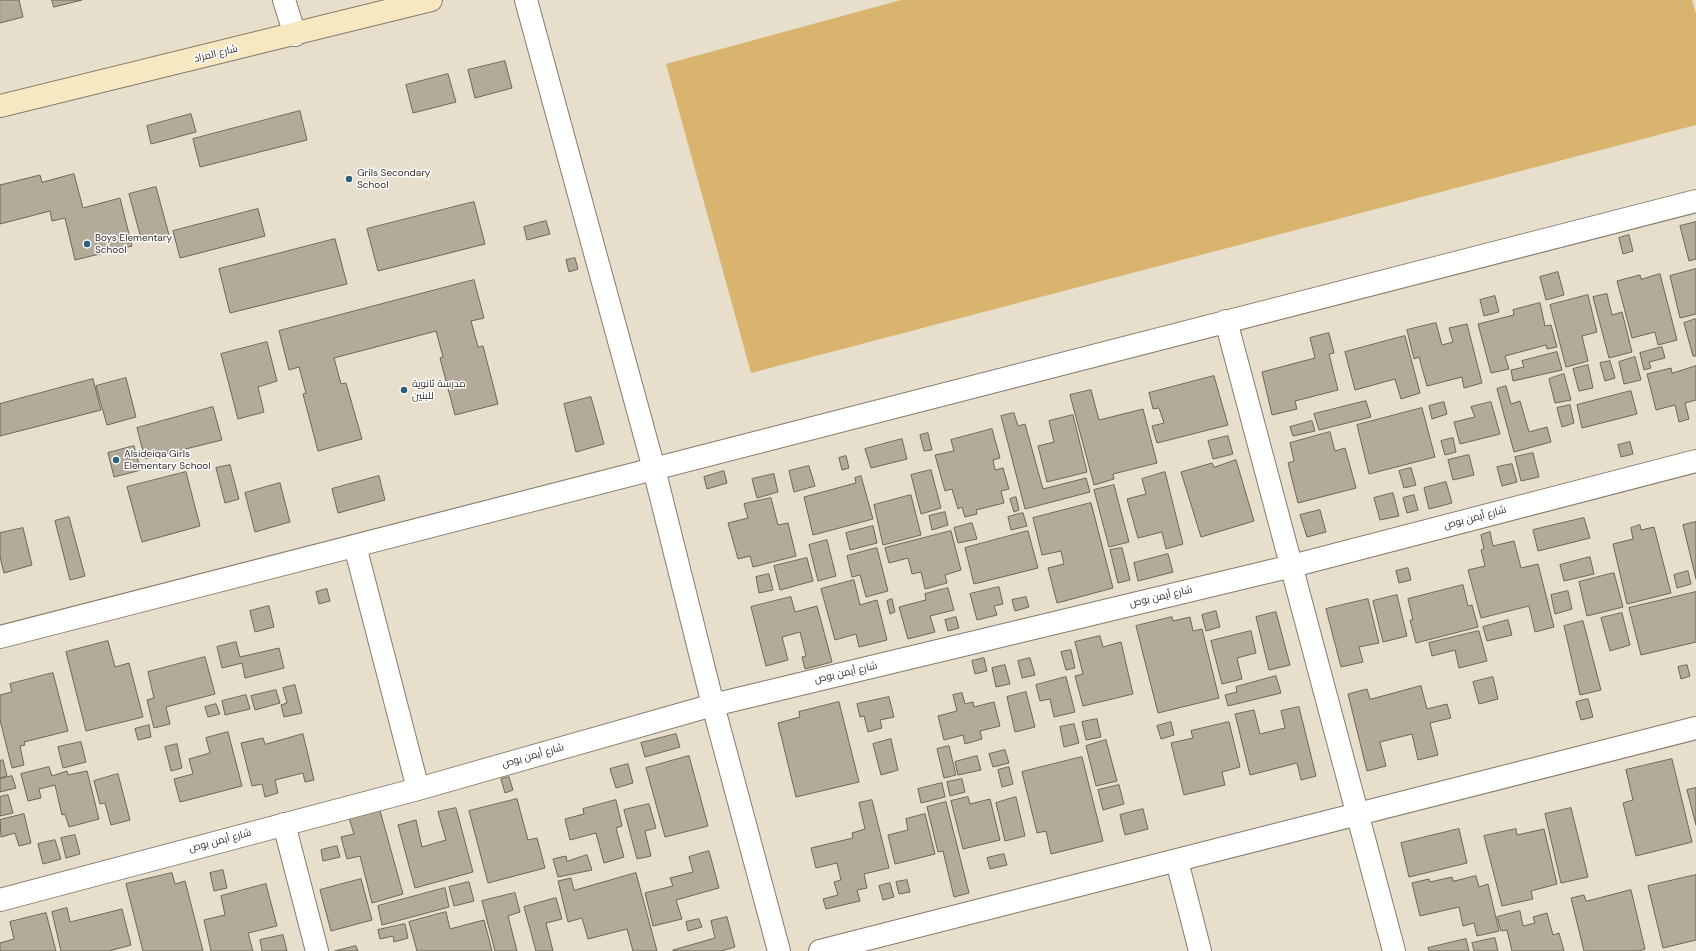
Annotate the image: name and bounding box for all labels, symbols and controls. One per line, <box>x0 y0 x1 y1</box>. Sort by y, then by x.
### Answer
street label: شارع المزاد <box>193 43 239 65</box>
place label: Grils Secondary School <box>357 167 430 190</box>
marker: Grils Secondary School <box>344 174 354 184</box>
place label: Boys Elementary School <box>95 232 172 256</box>
marker: Boys Elementary School <box>82 239 92 249</box>
place label: مدرسة ثانوية للبنين <box>412 378 466 402</box>
marker: مدرسة ثانوية للبنين <box>399 385 409 395</box>
place label: Alsideiqa Girls Elementary School <box>124 448 211 472</box>
marker: Alsideiqa Girls Elementary School <box>111 455 121 465</box>
street label: شارع أيمن بوص <box>1442 504 1508 532</box>
street label: شارع أيمن بوص <box>1128 584 1194 610</box>
street label: شارع أيمن بوص <box>813 660 879 686</box>
street label: شارع أيمن بوص <box>501 741 565 771</box>
street label: شارع أيمن بوص <box>187 827 253 855</box>

